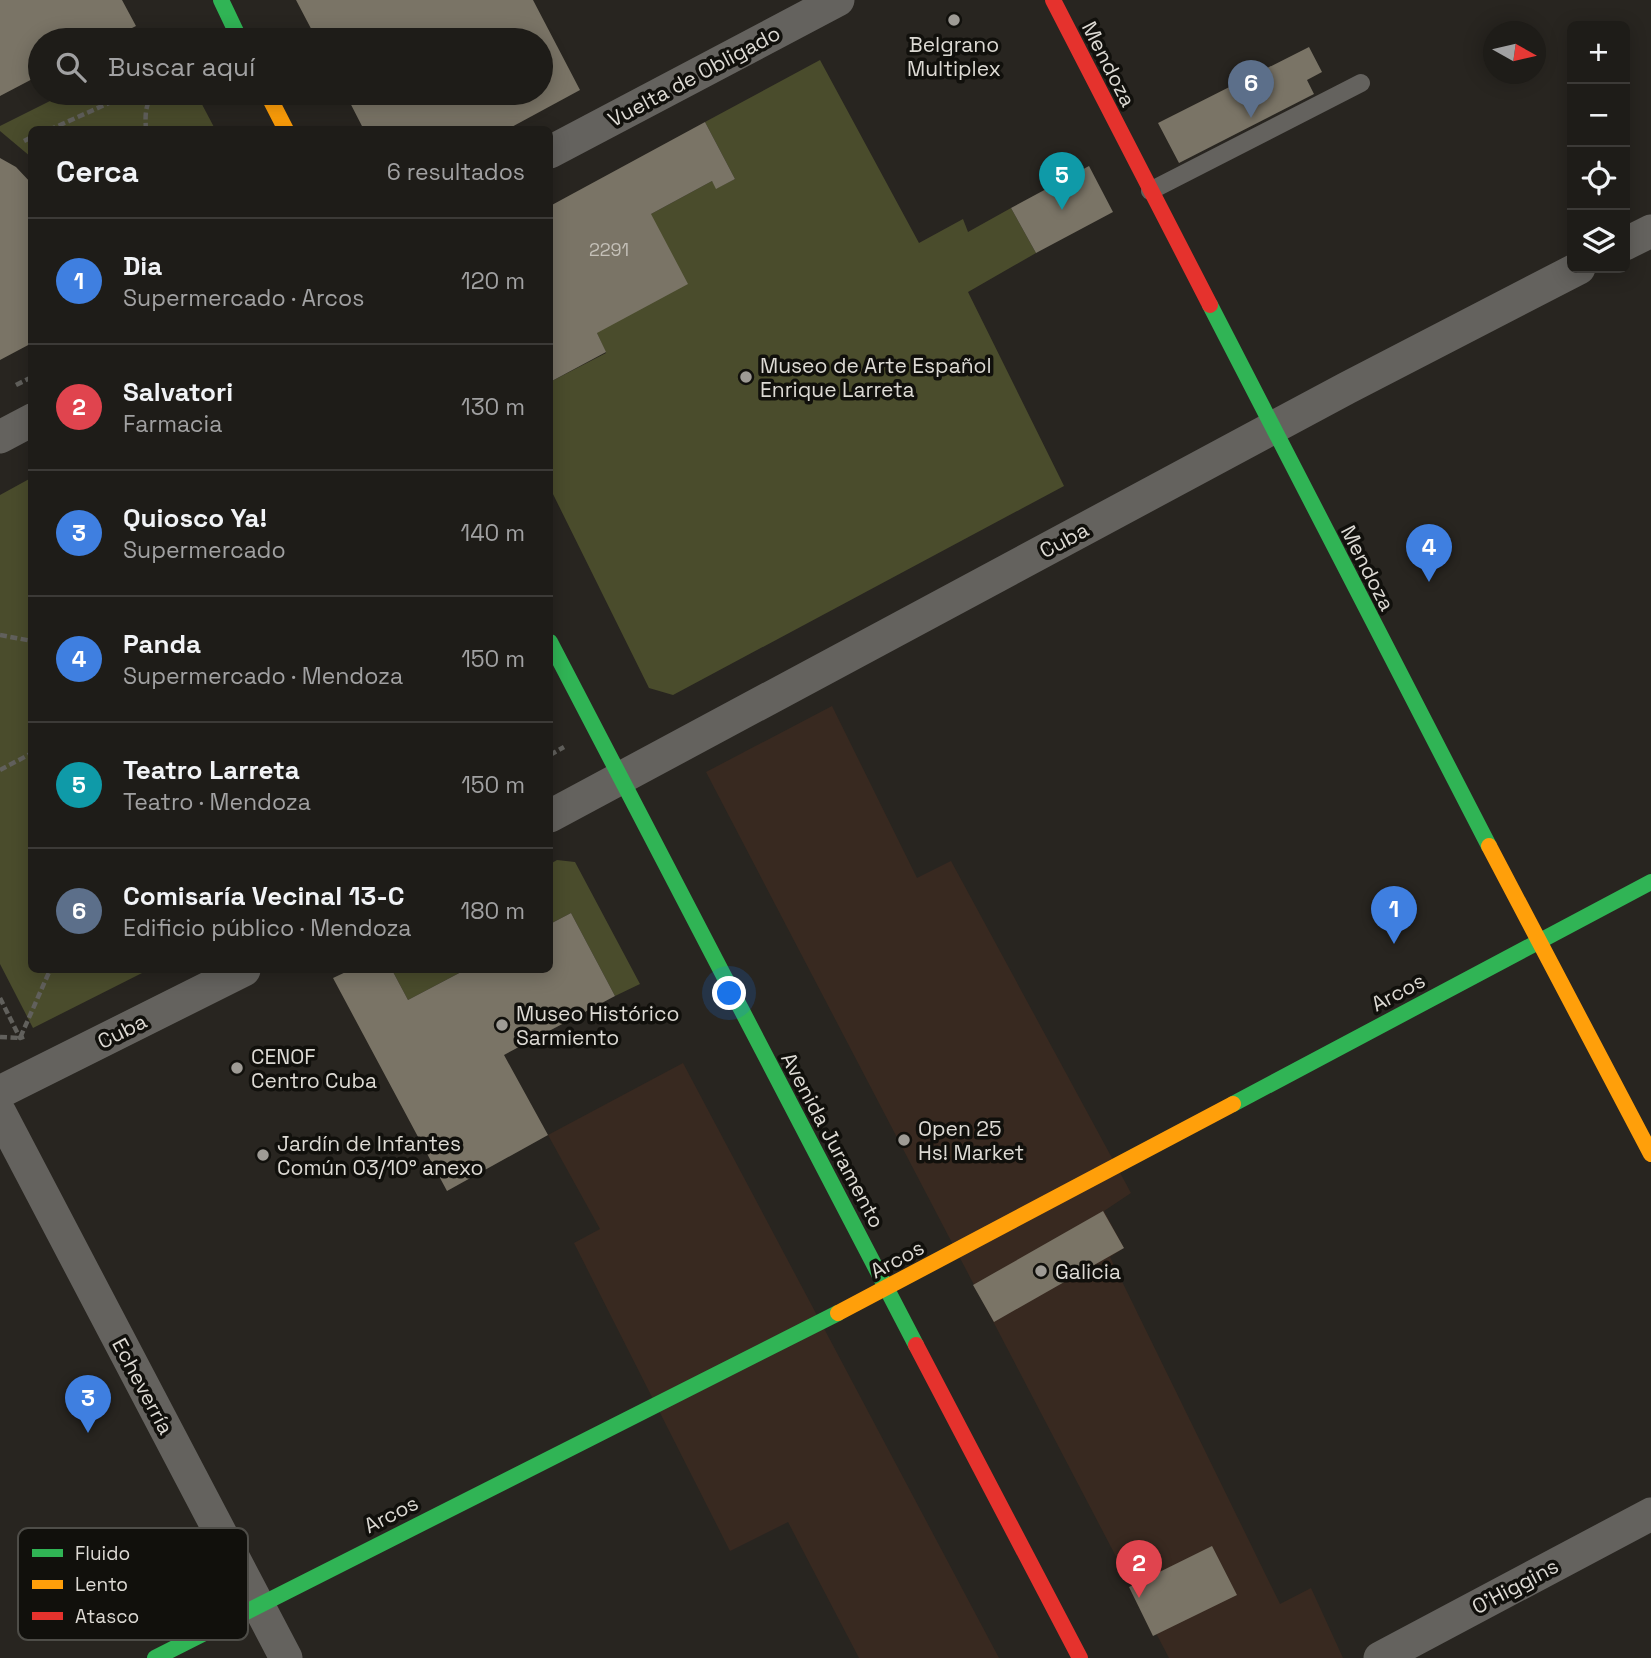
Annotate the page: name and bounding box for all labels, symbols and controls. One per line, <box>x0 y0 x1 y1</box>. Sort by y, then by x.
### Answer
marker: Belgrano Multiplex <box>946 12 962 28</box>
street label: Mendoza <box>1076 17 1142 111</box>
street label: Vuelta de Obligado <box>603 19 785 133</box>
north arrow <box>1483 21 1546 84</box>
map controls <box>1567 21 1630 273</box>
button: + <box>1567 21 1630 84</box>
search box <box>28 28 553 105</box>
place label: Belgrano Multiplex <box>907 31 1001 82</box>
icon: search <box>52 48 90 86</box>
text: Buscar aquí <box>108 50 255 84</box>
pin: 6 <box>1228 60 1274 118</box>
button: − <box>1567 84 1630 147</box>
button: locate <box>1567 147 1630 210</box>
text: Cerca <box>56 152 139 191</box>
pin: 5 <box>1039 152 1085 210</box>
text: 6 resultados <box>387 157 525 187</box>
button: layers <box>1567 210 1630 273</box>
house number: 2291 <box>589 238 629 261</box>
text: Dia <box>123 249 162 283</box>
text: 1 <box>74 266 84 296</box>
text: 120 m <box>461 266 525 296</box>
text: Supermercado · Arcos <box>123 283 364 313</box>
place label: Museo de Arte Español Enrique Larreta <box>760 352 992 403</box>
marker: Museo de Arte Español Enrique Larreta <box>738 369 754 385</box>
text: Salvatori <box>123 375 233 409</box>
text: 2 <box>72 392 86 422</box>
text: 130 m <box>461 392 525 422</box>
text: Farmacia <box>123 409 222 439</box>
text: Quiosco Ya! <box>123 501 267 535</box>
street label: Cuba <box>1035 516 1093 564</box>
text: 3 <box>72 518 86 548</box>
text: 140 m <box>461 518 525 548</box>
street label: Mendoza <box>1335 521 1401 615</box>
pin: 4 <box>1406 524 1452 582</box>
text: Supermercado <box>123 535 286 565</box>
text: Panda <box>123 627 201 661</box>
text: 4 <box>72 644 86 674</box>
text: 150 m <box>461 644 525 674</box>
text: Supermercado · Mendoza <box>123 661 403 691</box>
text: Teatro Larreta <box>123 753 300 787</box>
text: 5 <box>72 770 86 800</box>
text: 150 m <box>461 770 525 800</box>
text: Teatro · Mendoza <box>123 787 311 817</box>
text: Comisaría Vecinal 13-C <box>123 879 404 913</box>
pin: 1 <box>1371 886 1417 944</box>
text: 6 <box>72 896 86 926</box>
text: 180 m <box>461 896 525 926</box>
text: Edificio público · Mendoza <box>123 913 412 943</box>
street label: Arcos <box>1366 967 1430 1017</box>
your location <box>712 976 746 1010</box>
place label: Museo Histórico Sarmiento <box>516 1000 680 1051</box>
street label: Cuba <box>93 1007 151 1055</box>
marker: Museo Histórico Sarmiento <box>494 1017 510 1033</box>
place label: CENOF Centro Cuba <box>251 1043 377 1094</box>
street label: Avenida Juramento <box>775 1048 891 1232</box>
marker: CENOF Centro Cuba <box>229 1060 245 1076</box>
place label: Open 25 Hs! Market <box>918 1115 1024 1166</box>
place label: Jardín de Infantes Común 03/10° anexo <box>277 1130 483 1181</box>
marker: Open 25 Hs! Market <box>896 1132 912 1148</box>
marker: Jardín de Infantes Común 03/10° anexo <box>255 1147 271 1163</box>
street label: Arcos <box>865 1234 929 1284</box>
place label: Galicia <box>1055 1258 1121 1285</box>
marker: Galicia <box>1033 1263 1049 1279</box>
street label: Echeverría <box>106 1333 180 1439</box>
pin: 3 <box>65 1375 111 1433</box>
street label: Arcos <box>359 1489 423 1539</box>
legend <box>18 1528 248 1640</box>
pin: 2 <box>1116 1540 1162 1598</box>
text: Fluido <box>75 1541 130 1566</box>
street label: O'Higgins <box>1467 1552 1563 1620</box>
text: Lento <box>75 1572 128 1597</box>
text: Atasco <box>75 1604 139 1629</box>

